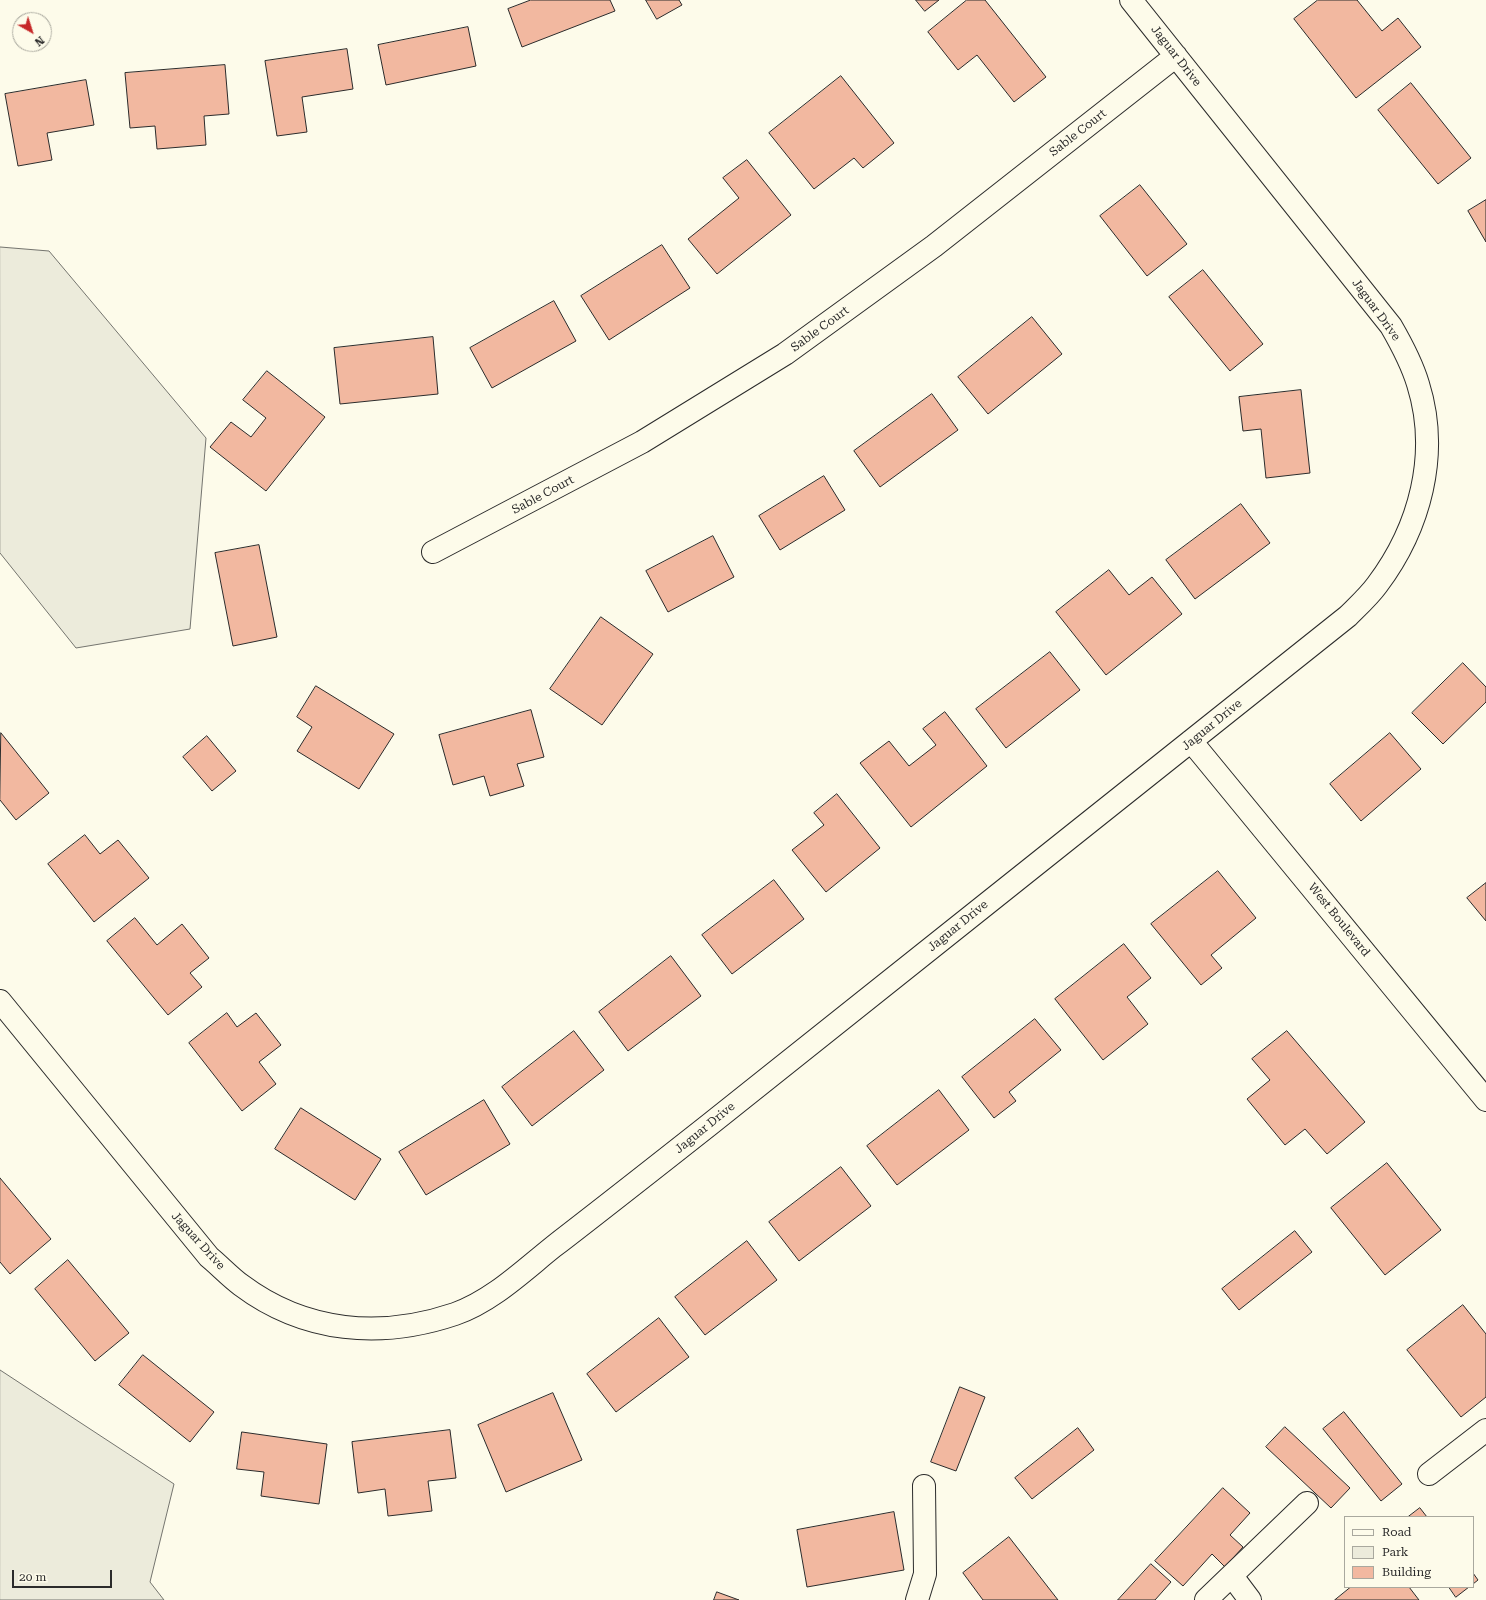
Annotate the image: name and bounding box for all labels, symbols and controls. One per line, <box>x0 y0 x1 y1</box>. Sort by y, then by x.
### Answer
north arrow <box>12 12 52 52</box>
street label: Jaguar Drive <box>1148 23 1204 89</box>
text: N <box>32 33 47 49</box>
street label: Sable Court <box>1047 106 1109 160</box>
street label: Jaguar Drive <box>1349 276 1403 344</box>
street label: Sable Court <box>788 303 852 355</box>
street label: Sable Court <box>510 473 576 517</box>
street label: Jaguar Drive <box>1179 696 1245 754</box>
street label: West Boulevard <box>1305 880 1373 960</box>
street label: Jaguar Drive <box>925 897 991 955</box>
street label: Jaguar Drive <box>672 1099 738 1157</box>
street label: Jaguar Drive <box>168 1209 228 1273</box>
legend <box>1344 1516 1474 1588</box>
text: Road <box>1382 1525 1411 1539</box>
text: Park <box>1382 1545 1408 1559</box>
scale bar <box>14 1562 114 1588</box>
text: Building <box>1382 1565 1431 1579</box>
text: 20 m <box>19 1570 46 1584</box>

